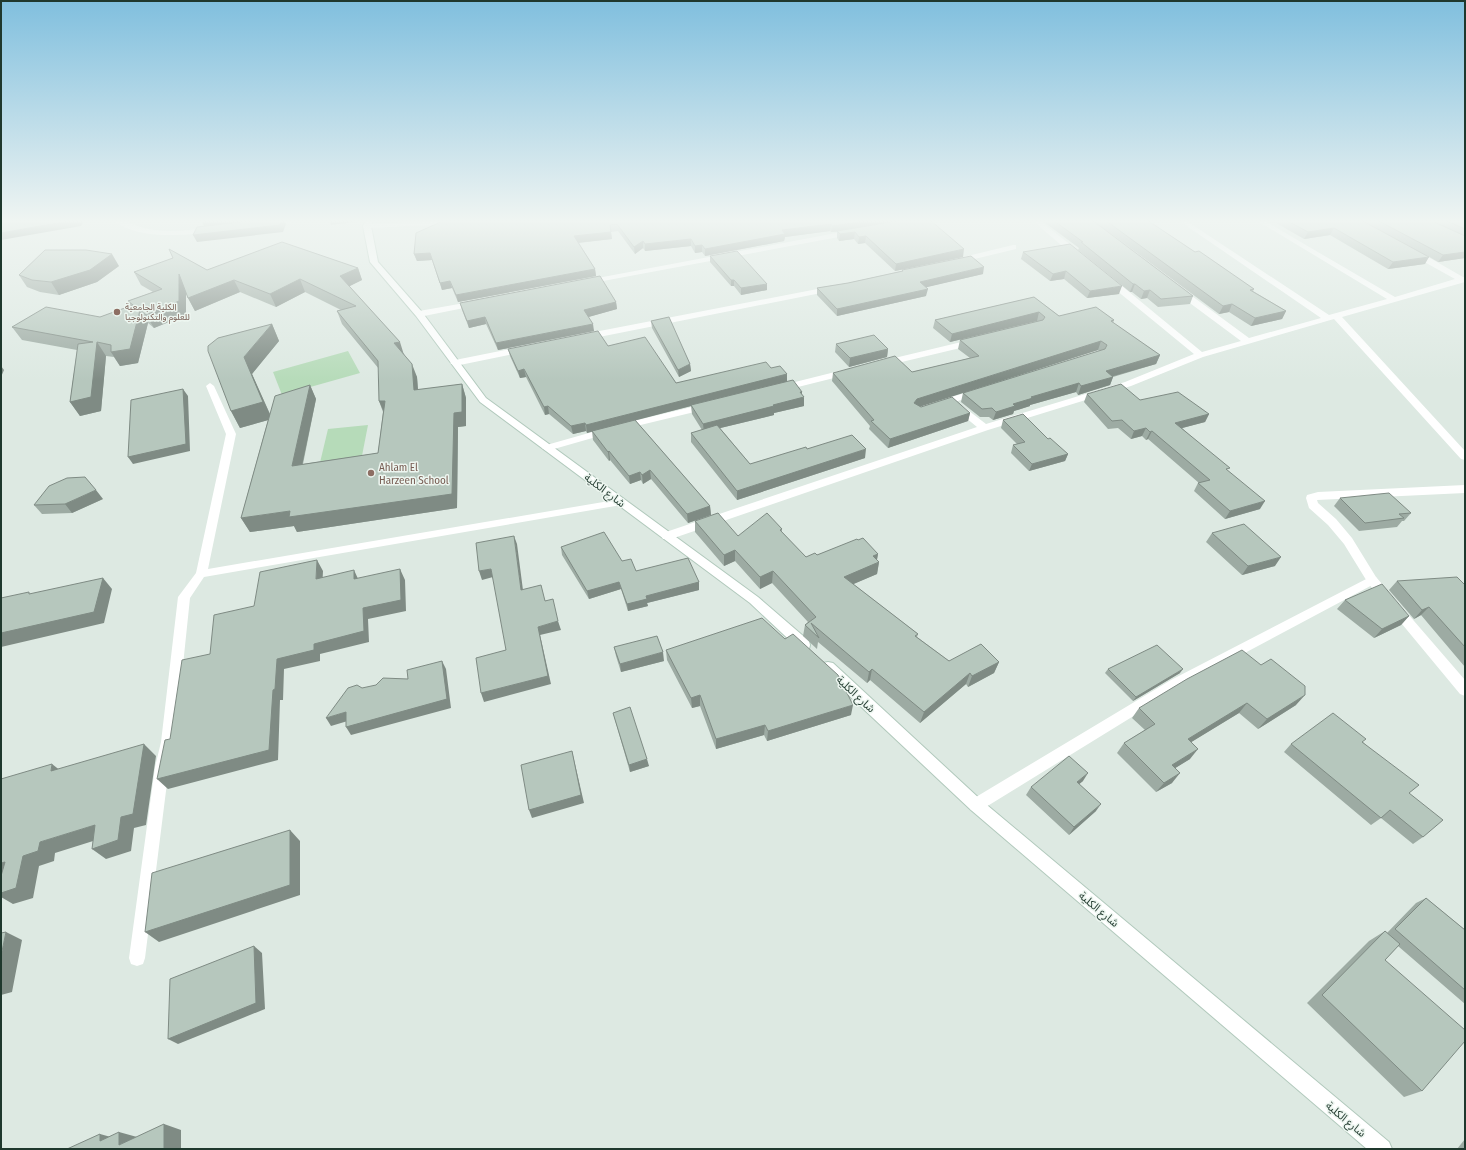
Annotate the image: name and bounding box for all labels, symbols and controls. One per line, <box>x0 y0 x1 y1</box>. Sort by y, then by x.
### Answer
place label: الكلية الجامعية للعلوم والتكنولوجيا <box>125 302 190 324</box>
marker: الكلية الجامعية للعلوم والتكنولوجيا <box>112 307 122 317</box>
place label: Ahlam El Harzeen School <box>379 461 449 487</box>
marker: Ahlam El Harzeen School <box>366 468 376 478</box>
street label: شارع الكلية <box>581 471 628 511</box>
street label: شارع الكلية <box>833 673 878 716</box>
street label: شارع الكلية <box>1076 889 1121 931</box>
street label: شارع الكلية <box>1323 1099 1368 1141</box>

